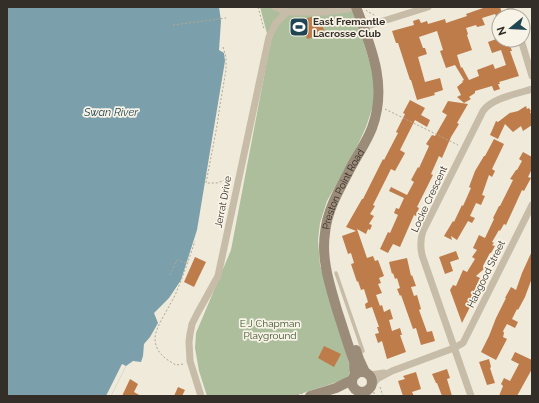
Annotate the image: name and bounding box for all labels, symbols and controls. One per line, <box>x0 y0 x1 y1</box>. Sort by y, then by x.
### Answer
north arrow <box>491 8 531 48</box>
sports icon: East Fremantle Lacrosse Club <box>288 16 310 38</box>
place label: East Fremantle Lacrosse Club <box>313 16 385 39</box>
text: N <box>494 25 509 37</box>
water label: Swan River <box>83 106 139 119</box>
street label: Preston Point Road <box>320 147 366 230</box>
street label: Locke Crescent <box>409 163 449 234</box>
street label: Jerrat Drive <box>213 175 233 229</box>
street label: Habgood Street <box>465 238 507 309</box>
park label: E J Chapman Playground <box>240 318 300 341</box>

